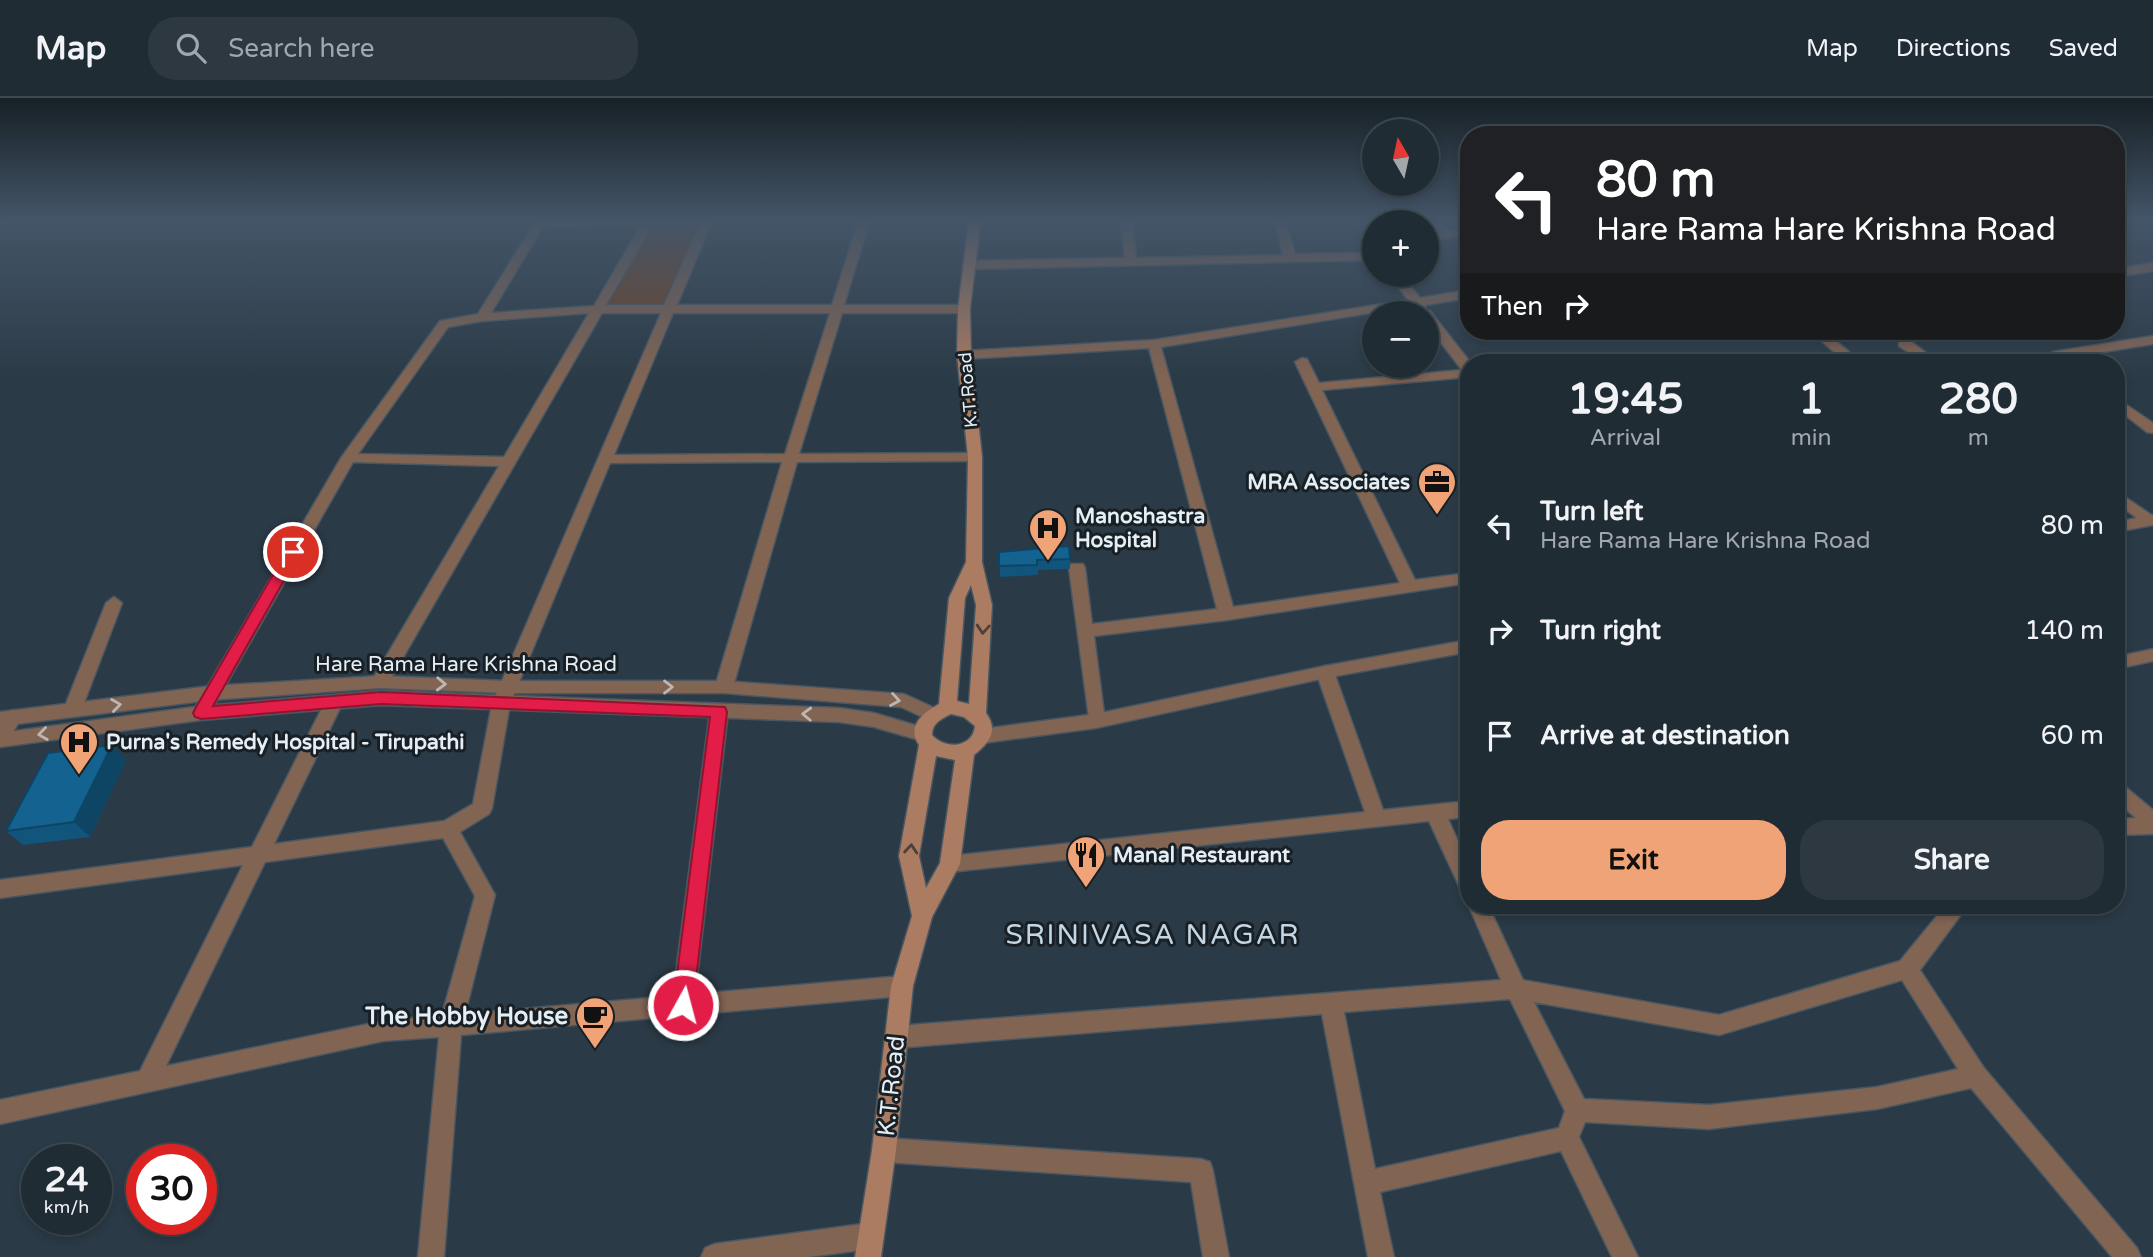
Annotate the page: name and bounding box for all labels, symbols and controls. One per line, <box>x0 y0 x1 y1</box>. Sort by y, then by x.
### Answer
search box <box>148 17 638 80</box>
text: Map <box>35 29 106 68</box>
icon: search <box>172 29 210 67</box>
text: Search here <box>228 33 374 64</box>
text: Map <box>1806 34 1858 63</box>
text: Directions <box>1896 34 2011 63</box>
text: Saved <box>2049 34 2118 63</box>
north arrow <box>1362 119 1438 196</box>
map controls <box>1362 119 1439 378</box>
text: 80 m <box>1596 151 1715 210</box>
icon: left <box>1481 154 1572 245</box>
button: + <box>1362 210 1439 287</box>
text: Hare Rama Hare Krishna Road <box>1596 211 2056 249</box>
icon: right <box>1557 287 1595 325</box>
text: Then <box>1481 291 1543 322</box>
button: − <box>1362 301 1439 378</box>
street label: K.T.Road <box>954 351 982 429</box>
text: 19:45 <box>1567 374 1684 425</box>
text: 1 <box>1798 374 1824 425</box>
text: 280 <box>1939 374 2018 425</box>
text: Arrival <box>1590 424 1661 452</box>
text: min <box>1791 424 1832 452</box>
text: m <box>1968 424 1989 452</box>
office icon: MRA Associates <box>1416 461 1458 516</box>
place label: MRA Associates <box>1247 470 1410 495</box>
text: Turn left <box>1540 496 1643 527</box>
place label: Manoshastra Hospital <box>1075 504 1205 553</box>
hospital icon: Manoshastra Hospital <box>1027 507 1069 562</box>
icon: left <box>1481 507 1519 545</box>
text: 80 m <box>2041 510 2104 541</box>
pin <box>263 522 323 582</box>
text: Hare Rama Hare Krishna Road <box>1540 527 1871 555</box>
icon: arrive <box>274 533 312 571</box>
icon: right <box>1481 612 1519 650</box>
text: Turn right <box>1540 615 1661 646</box>
text: 140 m <box>2024 615 2104 646</box>
one-way arrow <box>976 624 991 635</box>
street label: Hare Rama Hare Krishna Road <box>315 652 617 677</box>
one-way arrow <box>435 677 446 692</box>
one-way arrow <box>663 679 674 695</box>
one-way arrow <box>889 693 901 708</box>
one-way arrow <box>111 698 122 713</box>
one-way arrow <box>801 707 812 722</box>
icon: arrive <box>1481 717 1519 755</box>
text: Arrive at destination <box>1540 720 1790 751</box>
text: 60 m <box>2041 720 2104 751</box>
hospital icon: Purna's Remedy Hospital - Tirupathi <box>58 721 100 776</box>
one-way arrow <box>37 727 48 742</box>
place label: Purna's Remedy Hospital - Tirupathi <box>106 730 465 755</box>
button: Exit <box>1481 820 1786 900</box>
button: Share <box>1800 820 2104 900</box>
restaurant icon: Manal Restaurant <box>1065 834 1107 889</box>
one-way arrow <box>903 843 918 854</box>
place label: Manal Restaurant <box>1113 843 1290 868</box>
district label: SRINIVASA NAGAR <box>1005 918 1301 952</box>
position arrow <box>646 968 720 1042</box>
cafe icon: The Hobby House <box>574 995 616 1050</box>
place label: The Hobby House <box>364 1002 568 1031</box>
street label: K.T.Road <box>872 1034 911 1138</box>
speed limit sign: 30 <box>126 1144 217 1235</box>
text: 24 <box>45 1159 88 1201</box>
text: km/h <box>44 1196 89 1218</box>

